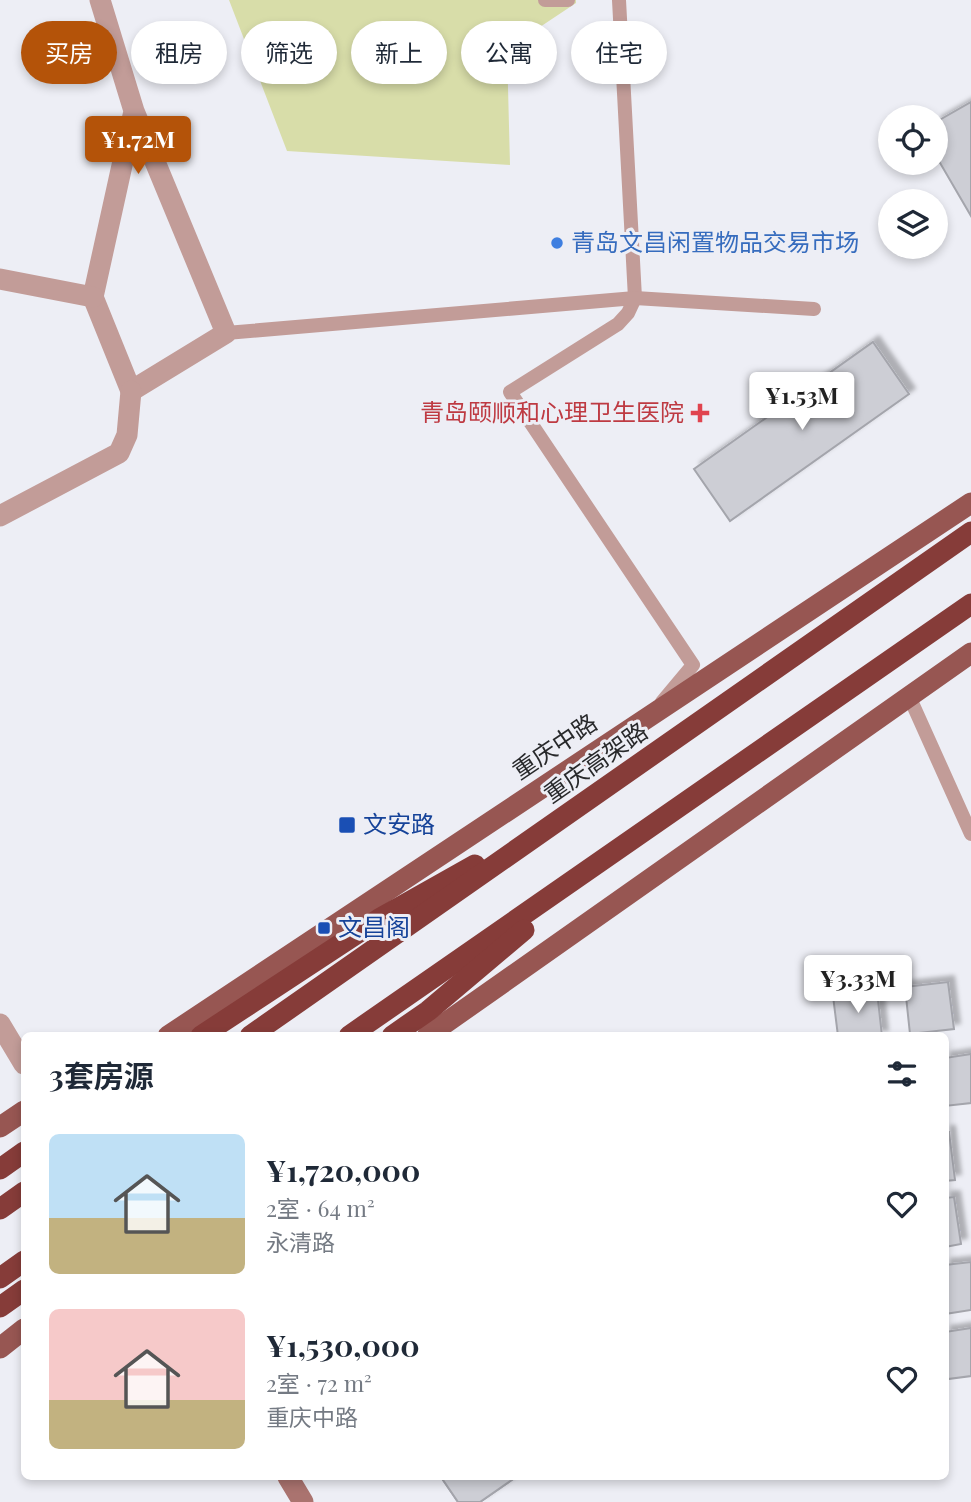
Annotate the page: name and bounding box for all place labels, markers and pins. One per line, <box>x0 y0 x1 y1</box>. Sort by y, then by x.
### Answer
pin: ¥1.72M <box>81 116 195 176</box>
place label: 青岛文昌闲置物品交易市场 <box>571 225 859 257</box>
marker: 青岛文昌闲置物品交易市场 <box>549 235 565 251</box>
pin: ¥1.53M <box>745 372 859 432</box>
place label: 青岛颐顺和心理卫生医院 <box>420 395 684 427</box>
marker: 青岛颐顺和心理卫生医院 <box>690 403 710 423</box>
place label: 文安路 <box>363 807 435 839</box>
marker: 文安路 <box>337 815 357 835</box>
place label: 文昌阁 <box>338 910 410 942</box>
marker: 文昌阁 <box>316 920 332 936</box>
pin: ¥3.33M <box>801 956 915 1015</box>

